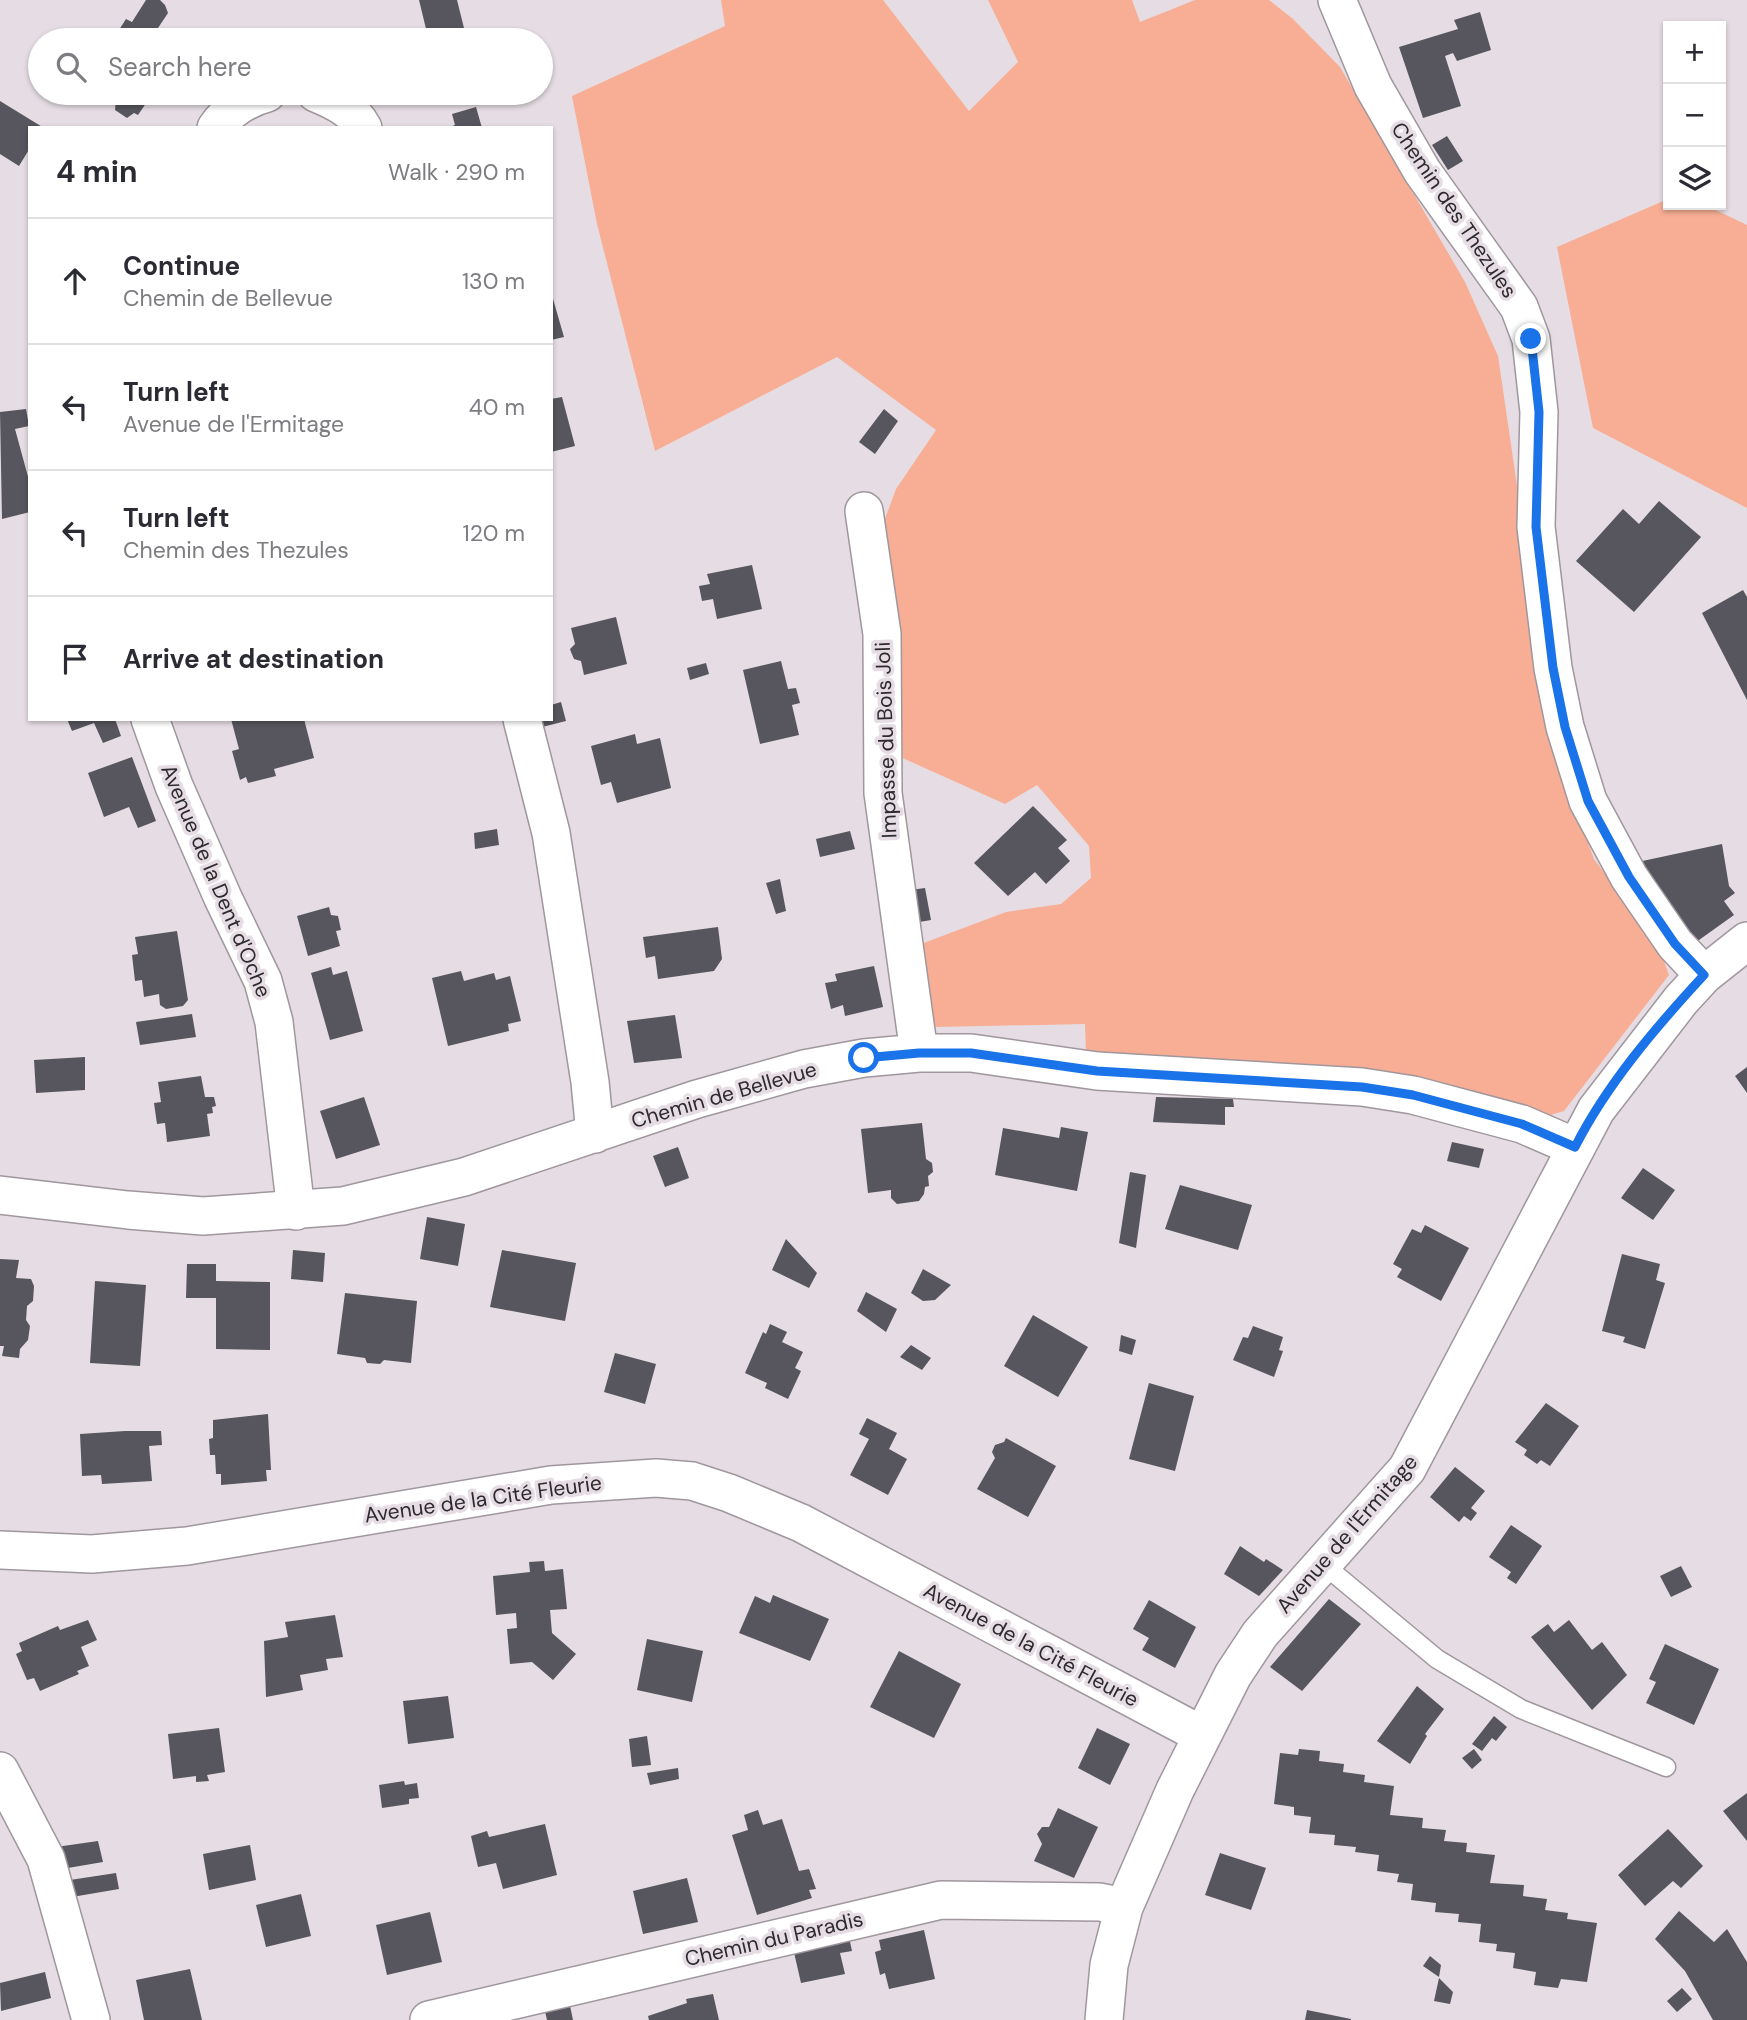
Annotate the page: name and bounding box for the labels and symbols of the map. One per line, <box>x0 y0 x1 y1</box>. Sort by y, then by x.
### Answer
street label: Chemin des Thezules <box>1385 117 1523 303</box>
route end <box>1515 323 1546 354</box>
street label: Impasse du Bois Joli <box>869 641 903 839</box>
street label: Avenue de la Dent d'Oche <box>154 760 278 1002</box>
route start <box>848 1042 879 1073</box>
street label: Chemin de Bellevue <box>628 1055 820 1135</box>
street label: Avenue de l'Ermitage <box>1270 1449 1424 1619</box>
street label: Avenue de la Cité Fleurie <box>362 1468 604 1530</box>
street label: Avenue de la Cité Fleurie <box>919 1576 1143 1714</box>
street label: Chemin du Paradis <box>682 1905 866 1973</box>

